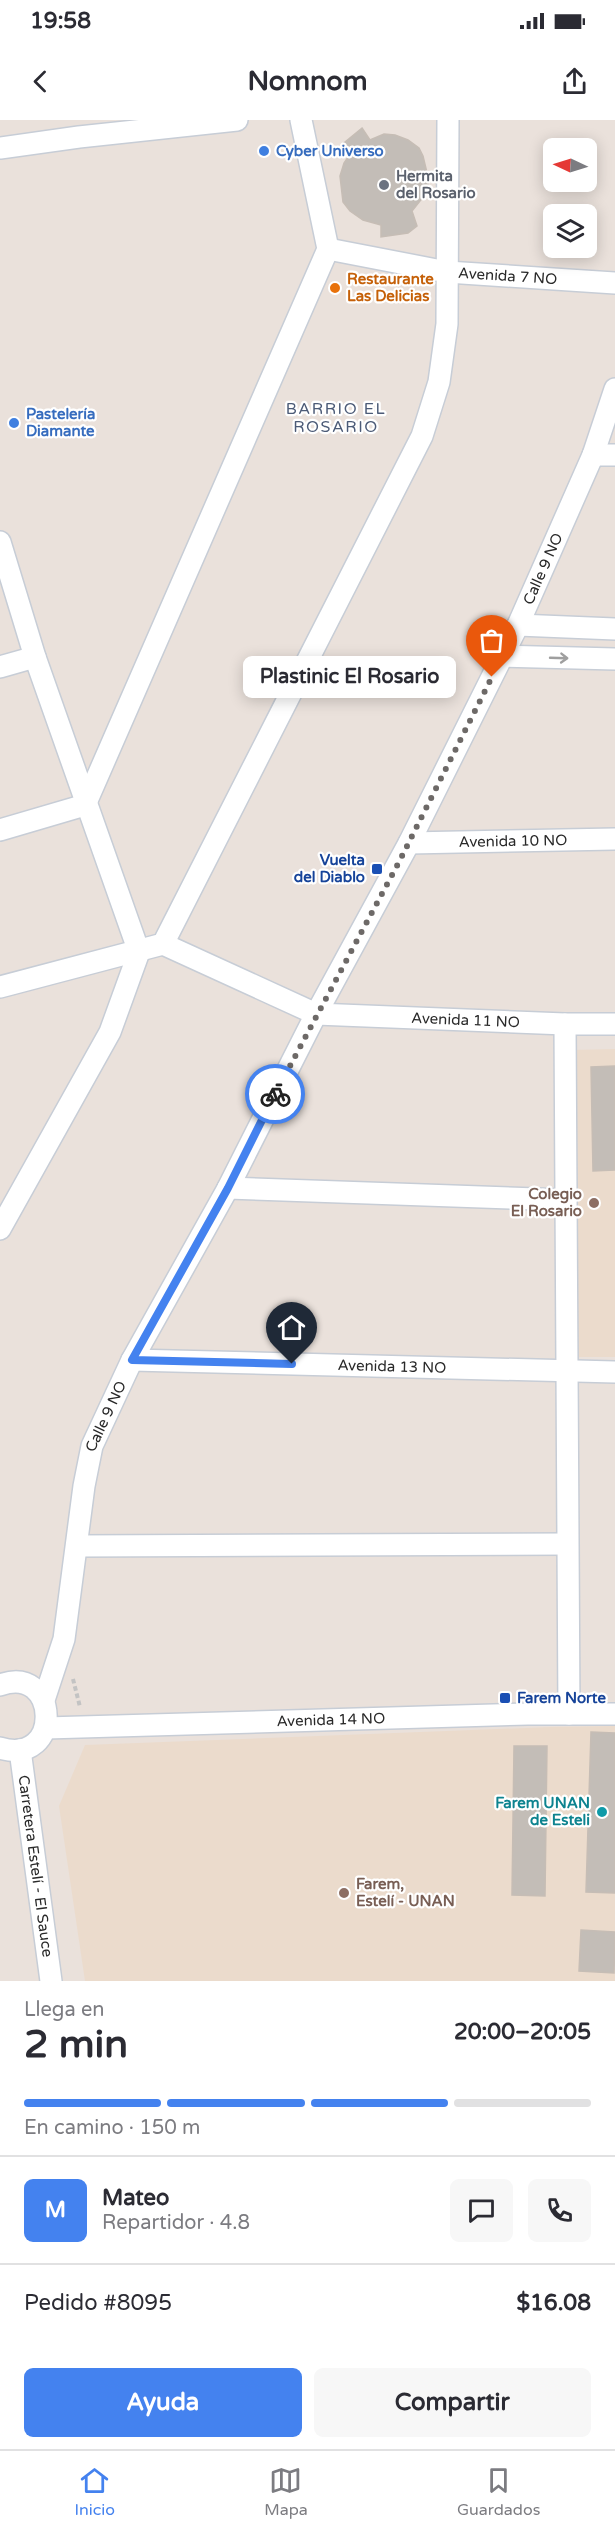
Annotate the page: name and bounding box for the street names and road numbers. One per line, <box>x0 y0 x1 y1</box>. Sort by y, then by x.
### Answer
street label: Avenida 7 NO <box>458 264 558 288</box>
street label: Calle 9 NO <box>519 530 566 607</box>
street label: Avenida 10 NO <box>458 831 567 851</box>
street label: Avenida 11 NO <box>411 1009 520 1031</box>
street label: Avenida 13 NO <box>337 1356 446 1377</box>
street label: Calle 9 NO <box>82 1378 130 1453</box>
street label: Avenida 14 NO <box>276 1709 385 1730</box>
street label: Carretera Estelí - El Sauce <box>14 1774 57 1958</box>

